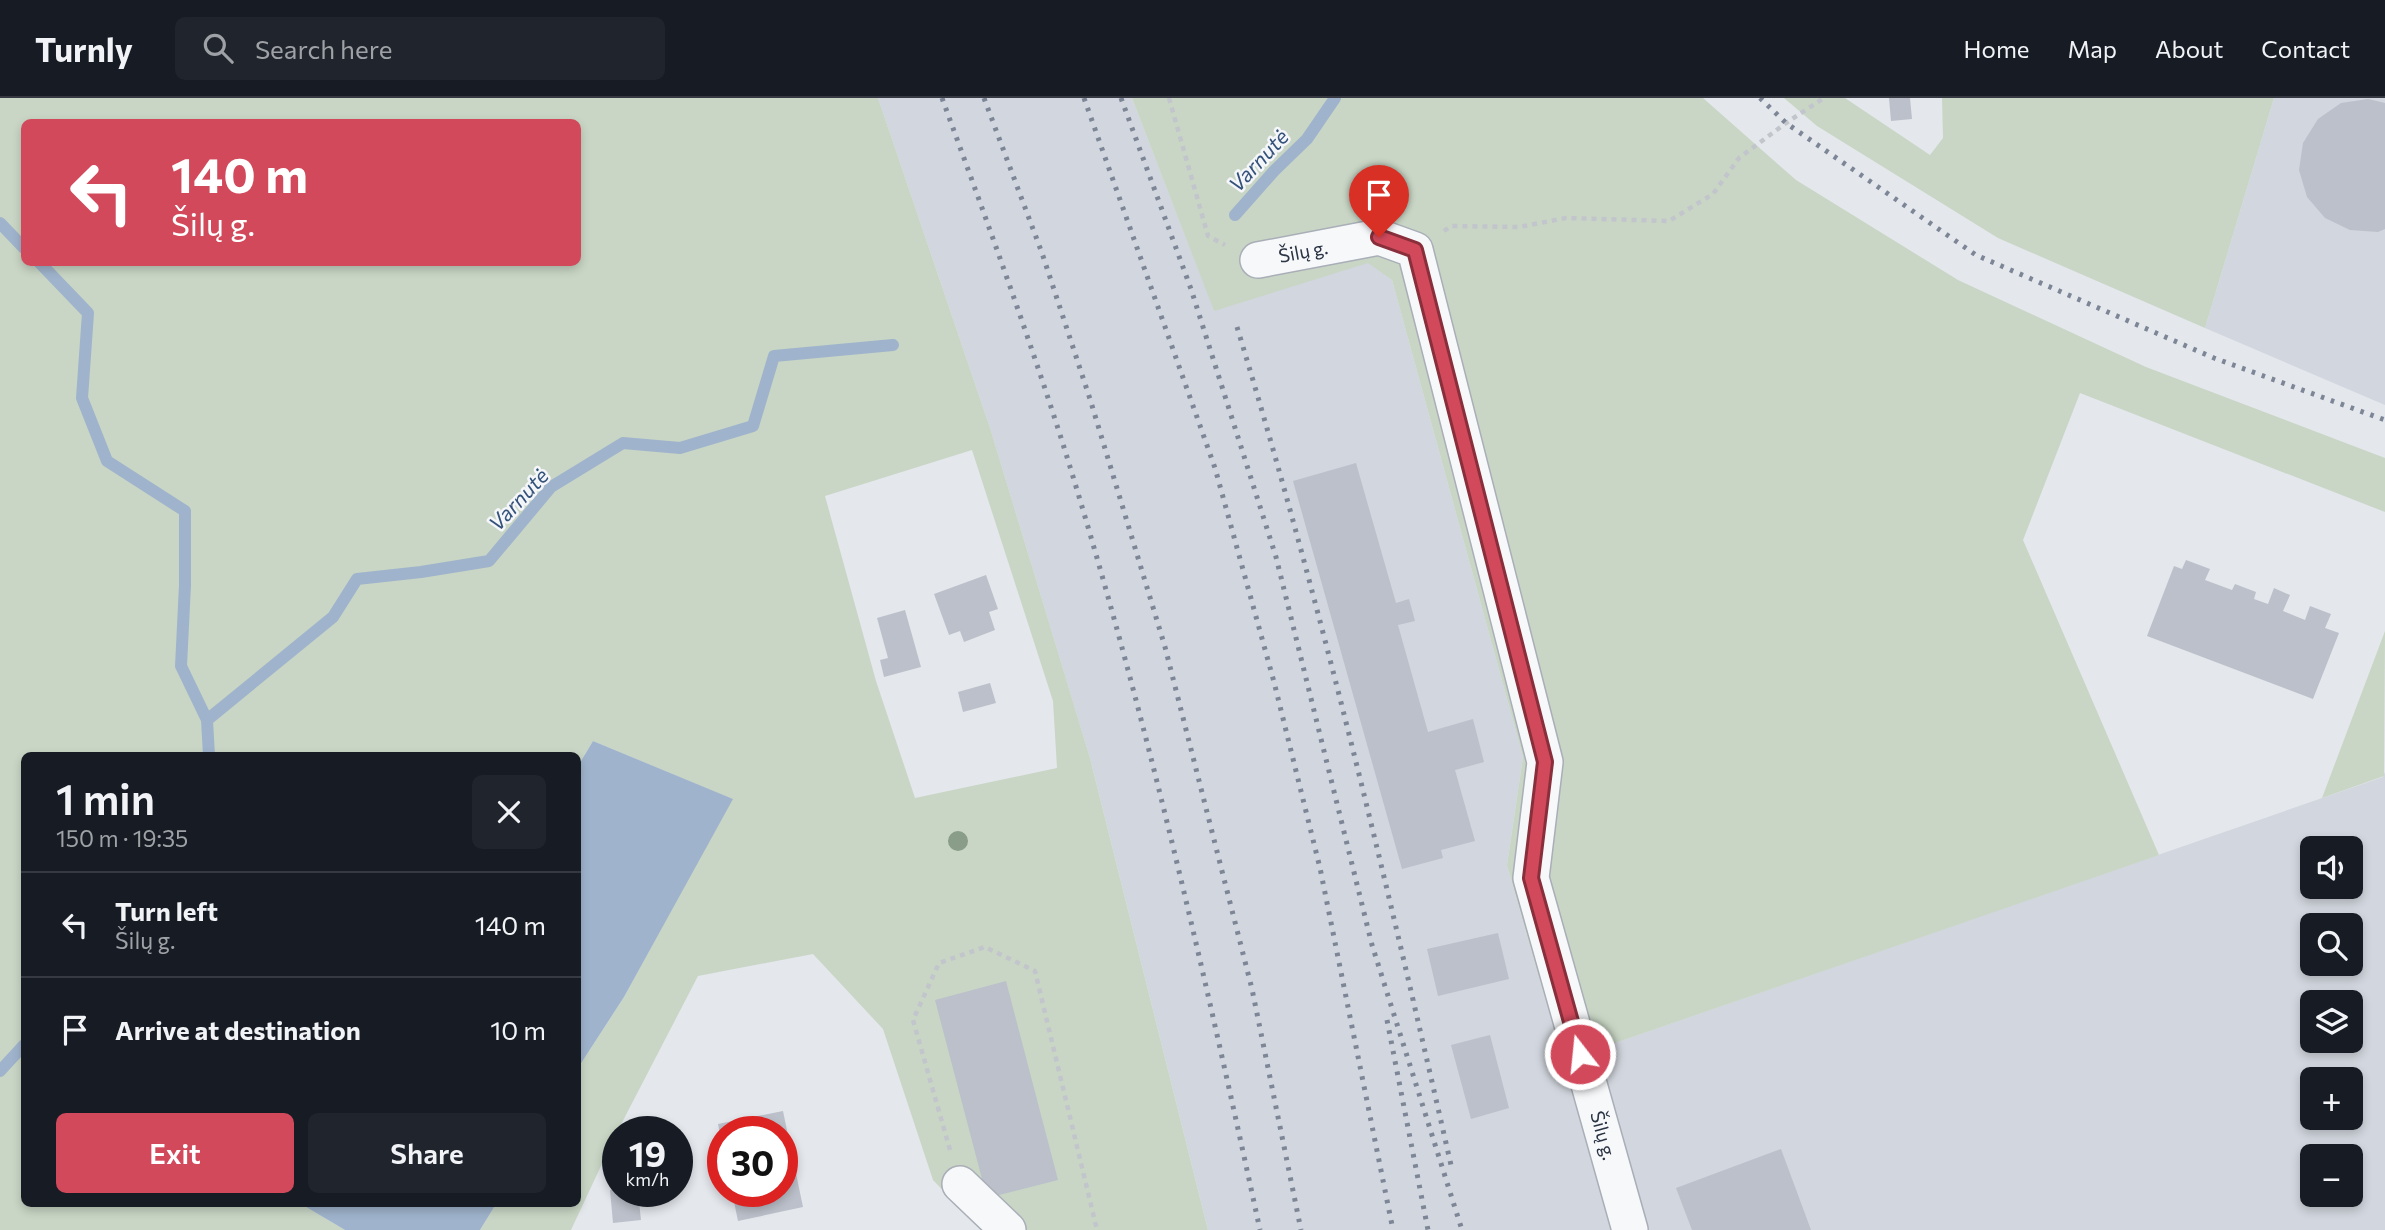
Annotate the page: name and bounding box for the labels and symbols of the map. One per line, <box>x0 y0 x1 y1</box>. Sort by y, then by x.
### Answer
water label: Varnutė <box>1223 124 1293 196</box>
pin <box>1349 165 1409 237</box>
street label: Šilų g. <box>1276 235 1330 267</box>
water label: Varnutė <box>483 463 553 535</box>
position arrow <box>1543 1017 1617 1091</box>
street label: Šilų g. <box>1586 1108 1622 1162</box>
speed limit sign: 30 <box>707 1116 798 1207</box>

